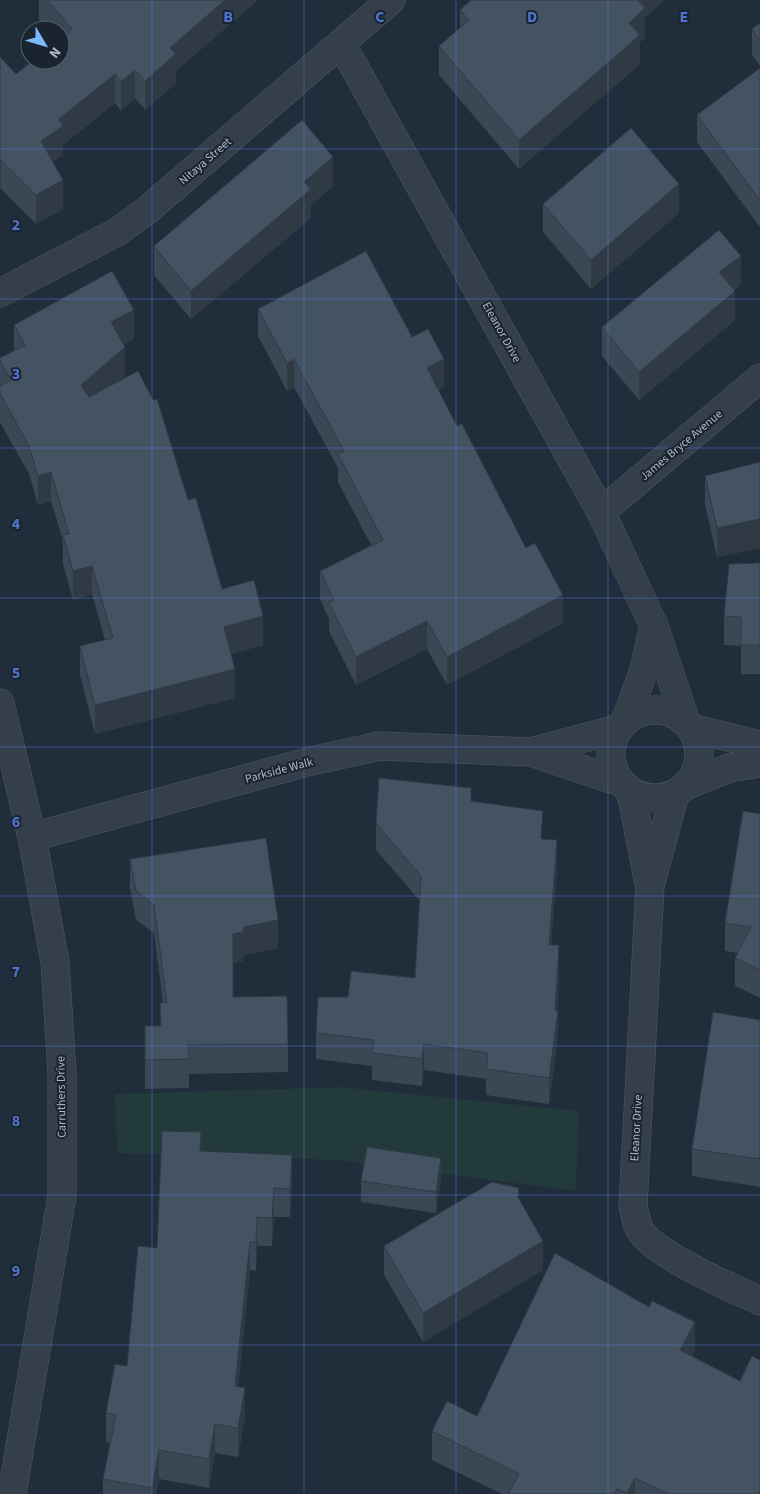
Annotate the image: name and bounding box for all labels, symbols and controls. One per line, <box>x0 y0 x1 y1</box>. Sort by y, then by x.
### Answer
text: B <box>223 6 233 28</box>
text: C <box>375 6 385 28</box>
text: D <box>527 6 537 28</box>
text: E <box>680 6 688 28</box>
north arrow <box>20 20 70 70</box>
text: N <box>44 43 65 62</box>
street label: Nitaya Street <box>175 134 235 189</box>
text: 2 <box>12 214 20 236</box>
street label: Eleanor Drive <box>478 299 525 366</box>
text: 3 <box>12 363 20 385</box>
street label: James Bryce Avenue <box>636 406 726 485</box>
text: 4 <box>12 513 21 535</box>
text: 5 <box>12 662 20 684</box>
street label: Parkside Walk <box>243 753 315 788</box>
text: 6 <box>12 811 20 833</box>
text: 7 <box>12 961 20 983</box>
street label: Carruthers Drive <box>52 1056 71 1138</box>
street label: Eleanor Drive <box>626 1094 647 1162</box>
text: 8 <box>12 1110 20 1132</box>
text: 9 <box>12 1260 20 1282</box>

